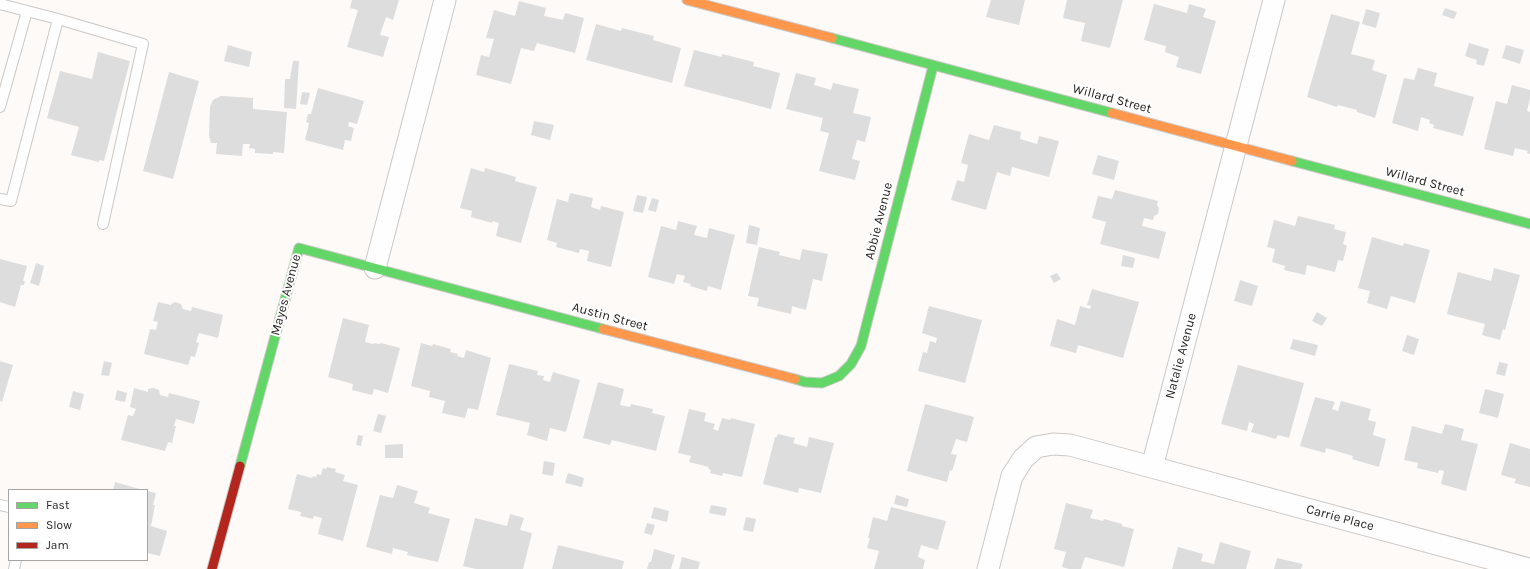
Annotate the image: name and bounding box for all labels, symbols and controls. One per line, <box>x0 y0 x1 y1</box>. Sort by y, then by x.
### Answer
street label: Willard Street <box>1071 81 1153 117</box>
street label: Willard Street <box>1384 164 1466 200</box>
street label: Abbie Avenue <box>862 181 896 261</box>
street label: Mayes Avenue <box>268 253 304 337</box>
street label: Austin Street <box>571 299 649 335</box>
street label: Natalie Avenue <box>1162 311 1200 401</box>
legend <box>8 489 148 561</box>
text: Fast <box>46 498 69 512</box>
street label: Carrie Place <box>1304 501 1376 535</box>
text: Slow <box>46 518 72 532</box>
text: Jam <box>46 538 69 552</box>

